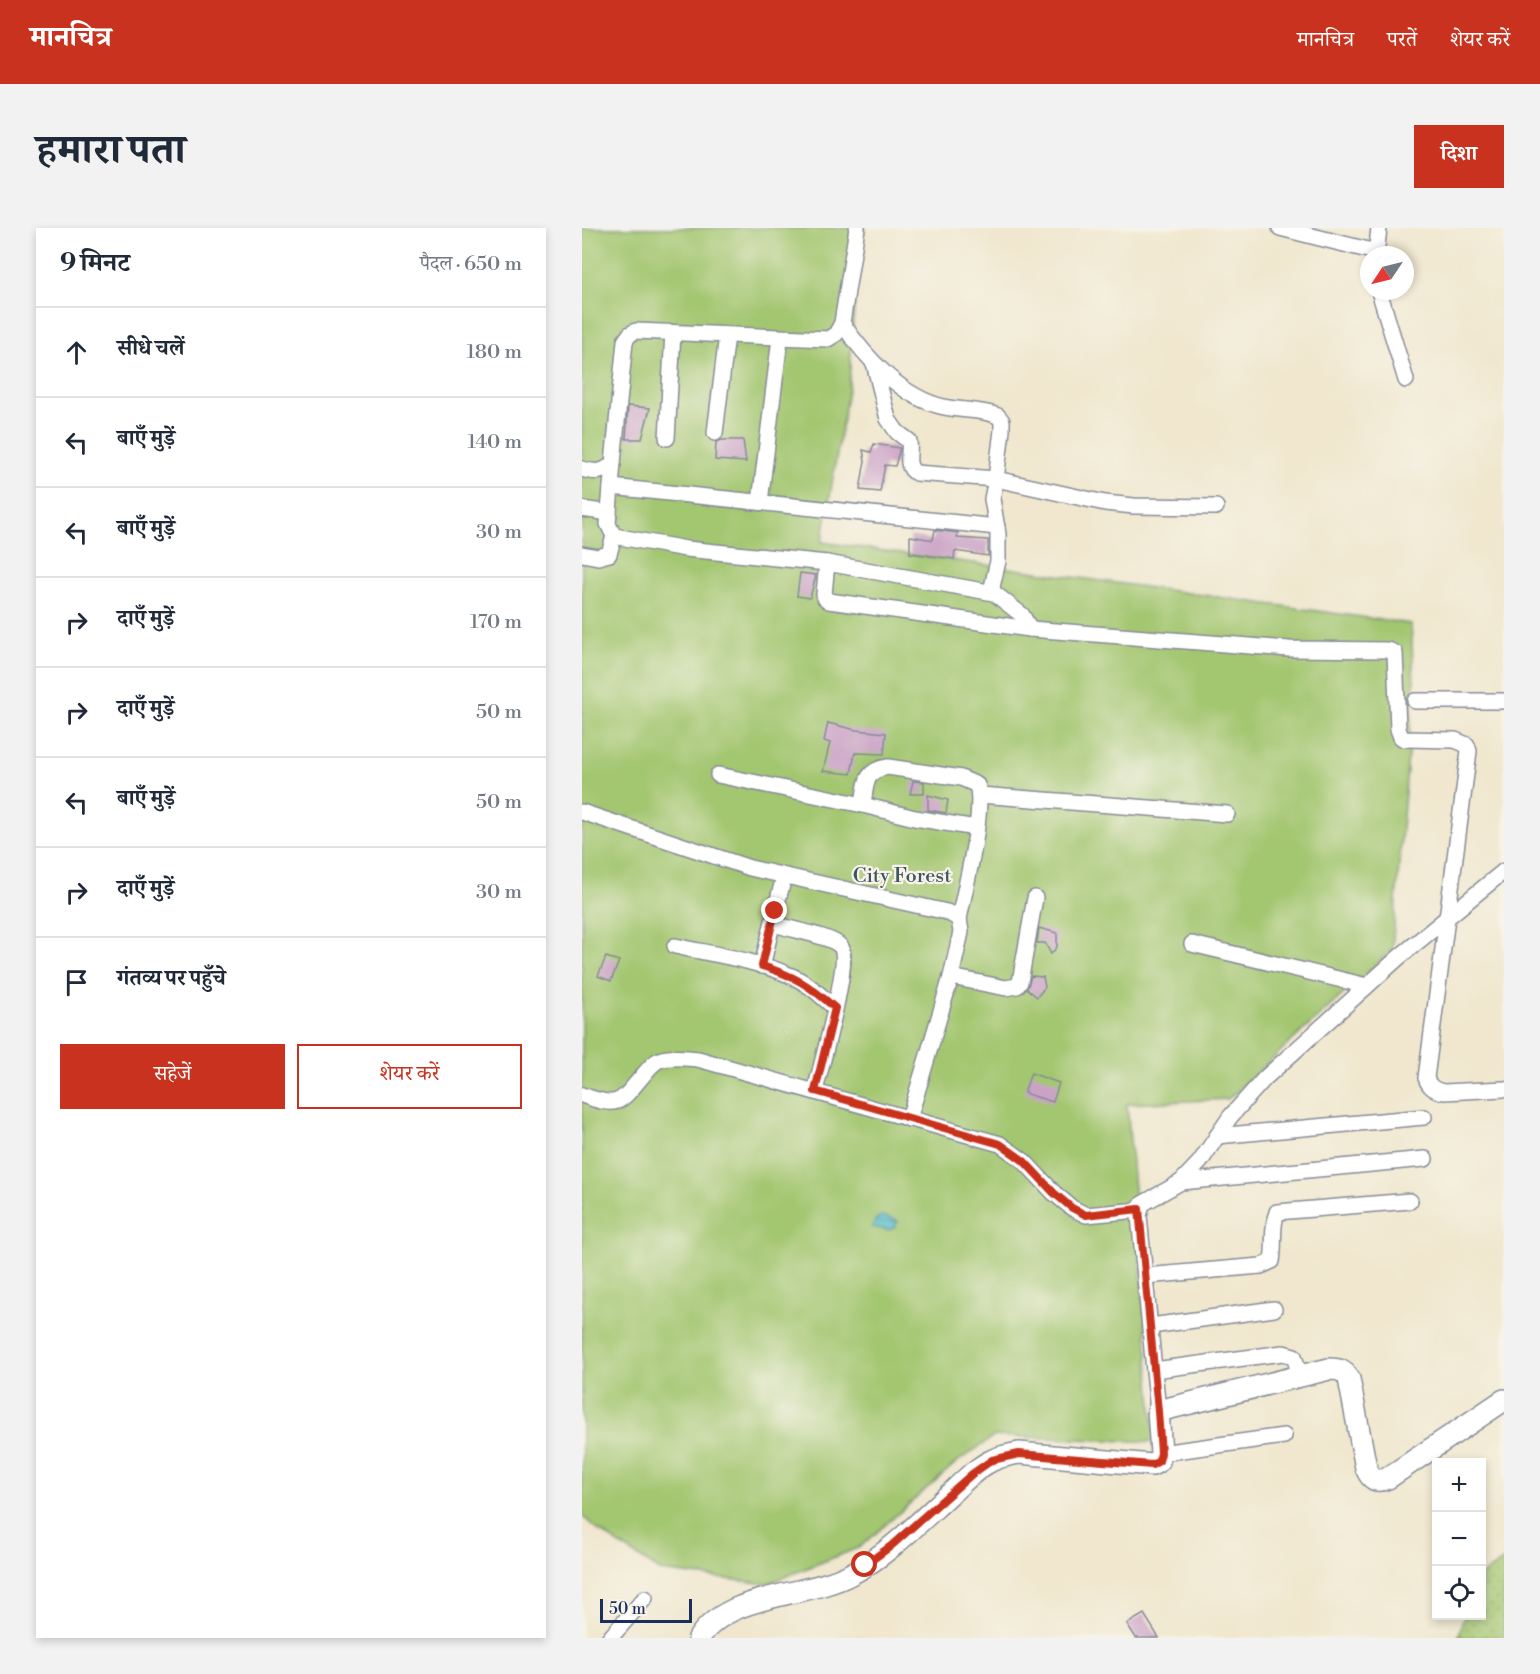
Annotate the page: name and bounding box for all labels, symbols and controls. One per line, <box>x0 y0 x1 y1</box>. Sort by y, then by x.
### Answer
text: मानचित्र <box>30 20 112 55</box>
text: मानचित्र <box>1297 27 1354 53</box>
text: परतें <box>1387 27 1417 53</box>
text: शेयर करें <box>1450 27 1510 53</box>
text: हमारा पता <box>36 124 186 177</box>
button: दिशा <box>1414 125 1504 188</box>
north arrow <box>1360 246 1414 300</box>
text: 9 मिनट <box>60 247 130 279</box>
text: पैदल · 650 m <box>420 252 522 277</box>
text: सीधे चलें <box>117 335 184 362</box>
icon: ahead <box>60 336 93 369</box>
text: 180 m <box>467 340 522 365</box>
text: बाएँ मुड़ें <box>117 425 175 452</box>
icon: left <box>60 426 93 459</box>
text: 140 m <box>467 430 522 455</box>
text: बाएँ मुड़ें <box>117 515 175 542</box>
icon: left <box>60 516 93 549</box>
text: 30 m <box>476 520 522 545</box>
text: दाएँ मुड़ें <box>117 605 174 632</box>
icon: right <box>60 606 93 639</box>
text: 170 m <box>470 610 522 635</box>
text: दाएँ मुड़ें <box>117 695 174 722</box>
icon: right <box>60 696 93 729</box>
text: 50 m <box>476 700 522 725</box>
text: बाएँ मुड़ें <box>117 785 175 812</box>
icon: left <box>60 786 93 819</box>
text: 50 m <box>476 790 522 815</box>
park label: City Forest <box>853 864 951 889</box>
text: दाएँ मुड़ें <box>117 875 174 902</box>
icon: right <box>60 876 93 909</box>
text: 30 m <box>476 880 522 905</box>
route end <box>761 897 787 923</box>
text: गंतव्य पर पहुँचे <box>117 965 226 992</box>
icon: arrive <box>60 966 93 999</box>
button: सहेजें <box>60 1044 285 1109</box>
button: शेयर करें <box>297 1044 522 1109</box>
map controls <box>1432 1458 1486 1620</box>
button: + <box>1432 1458 1486 1512</box>
button: − <box>1432 1512 1486 1566</box>
route start <box>851 1551 877 1577</box>
button: locate <box>1432 1566 1486 1620</box>
scale bar <box>600 1596 692 1624</box>
text: 50 m <box>609 1599 646 1619</box>

